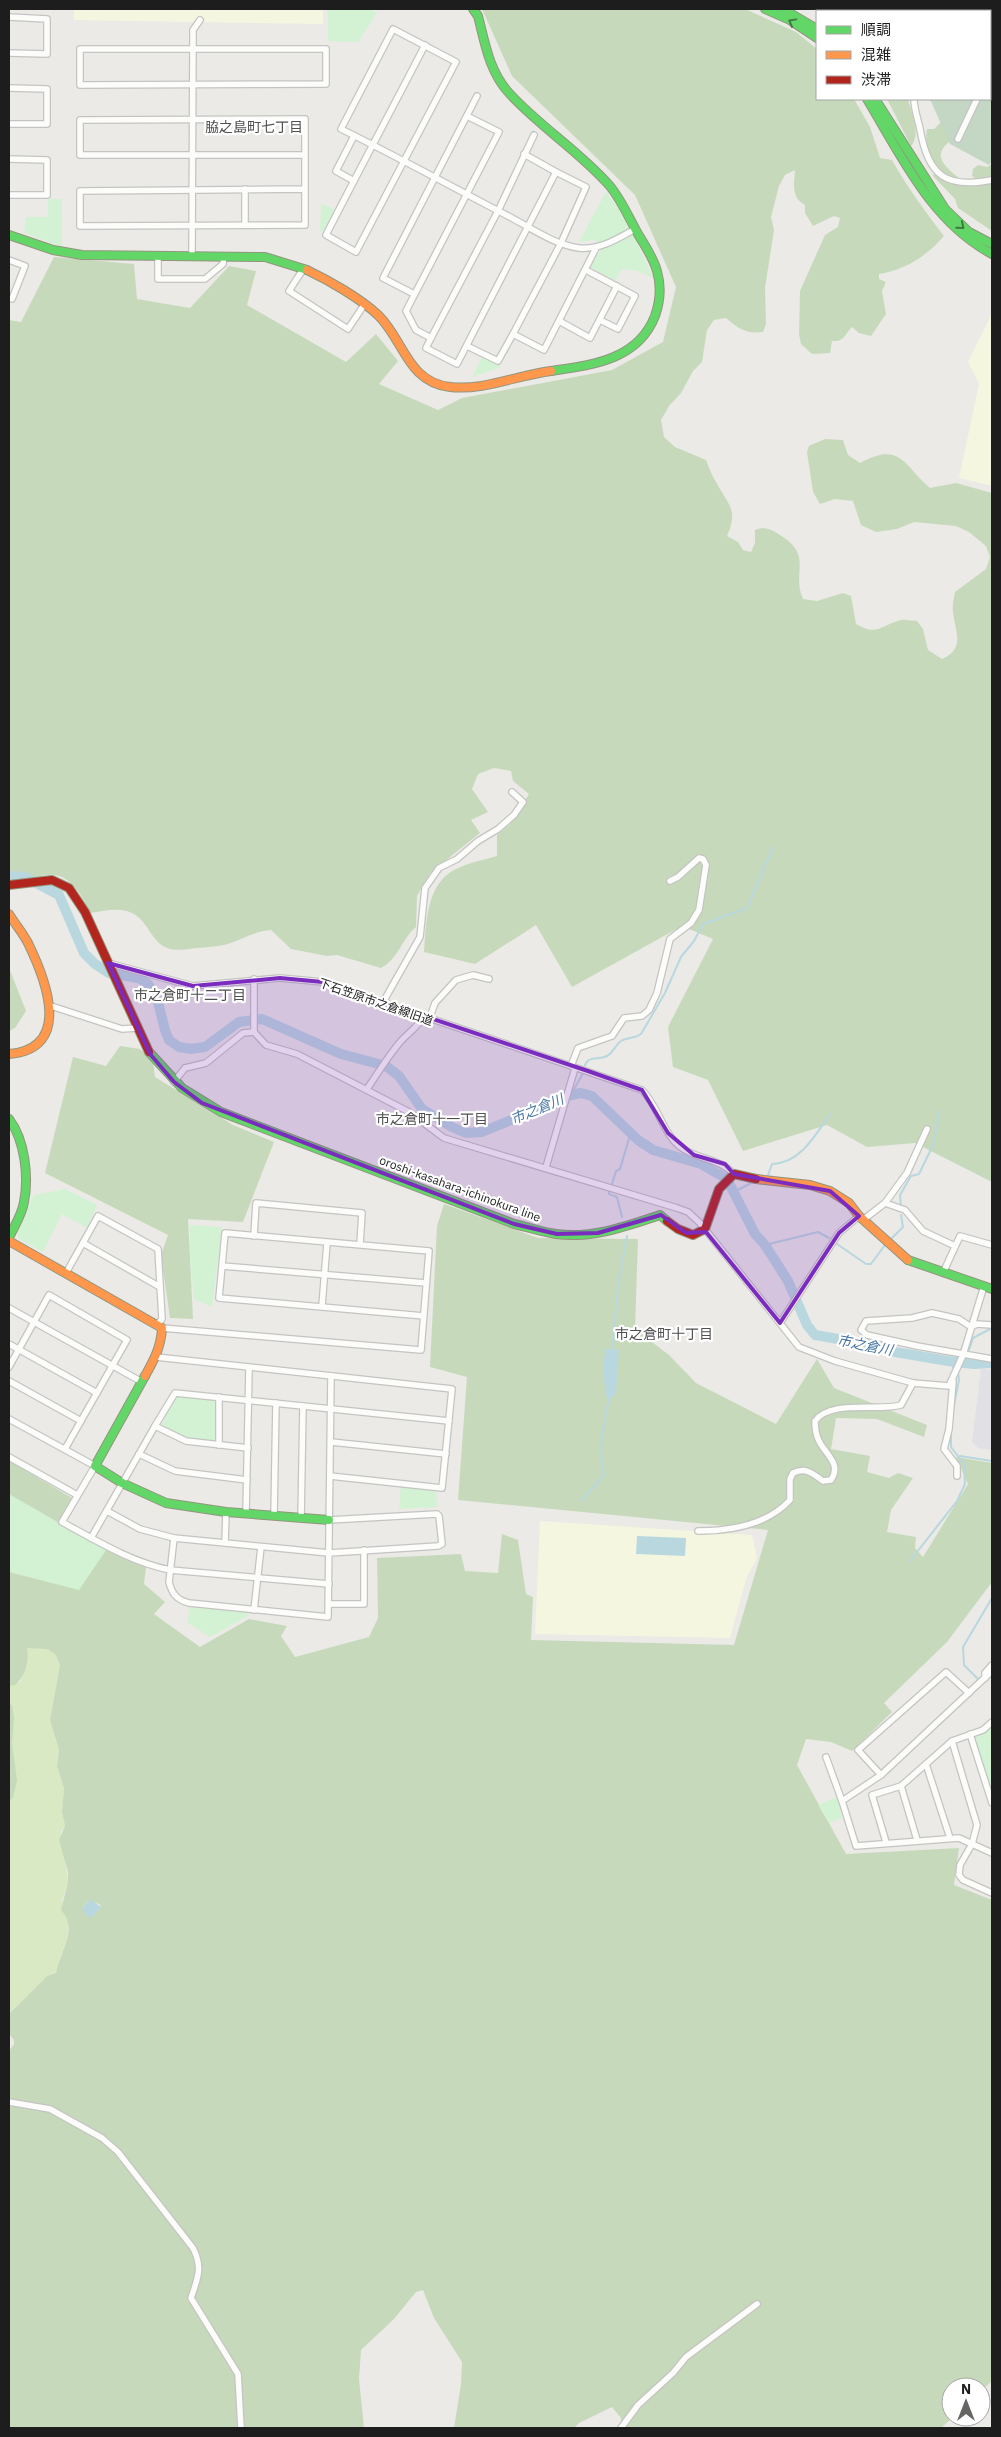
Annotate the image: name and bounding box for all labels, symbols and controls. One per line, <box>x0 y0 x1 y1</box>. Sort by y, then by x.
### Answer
legend <box>816 10 991 100</box>
one-way arrow <box>788 18 797 28</box>
text: 順調 <box>861 20 891 39</box>
text: 混雑 <box>861 45 891 64</box>
text: 渋滞 <box>861 70 891 89</box>
district label: 脇之島町七丁目 <box>205 118 303 136</box>
one-way arrow <box>956 220 965 229</box>
street label: 下石笠原市之倉線旧道 <box>317 975 435 1028</box>
district label: 市之倉町十二丁目 <box>134 986 246 1004</box>
water label: 市之倉川 <box>508 1089 568 1128</box>
district label: 市之倉町十一丁目 <box>376 1110 488 1128</box>
street label: oroshi-kasahara-ichinokura line <box>377 1152 543 1225</box>
district label: 市之倉町十丁目 <box>615 1325 713 1343</box>
water label: 市之倉川 <box>836 1331 896 1360</box>
north arrow <box>941 2377 991 2427</box>
text: N <box>961 2380 971 2398</box>

